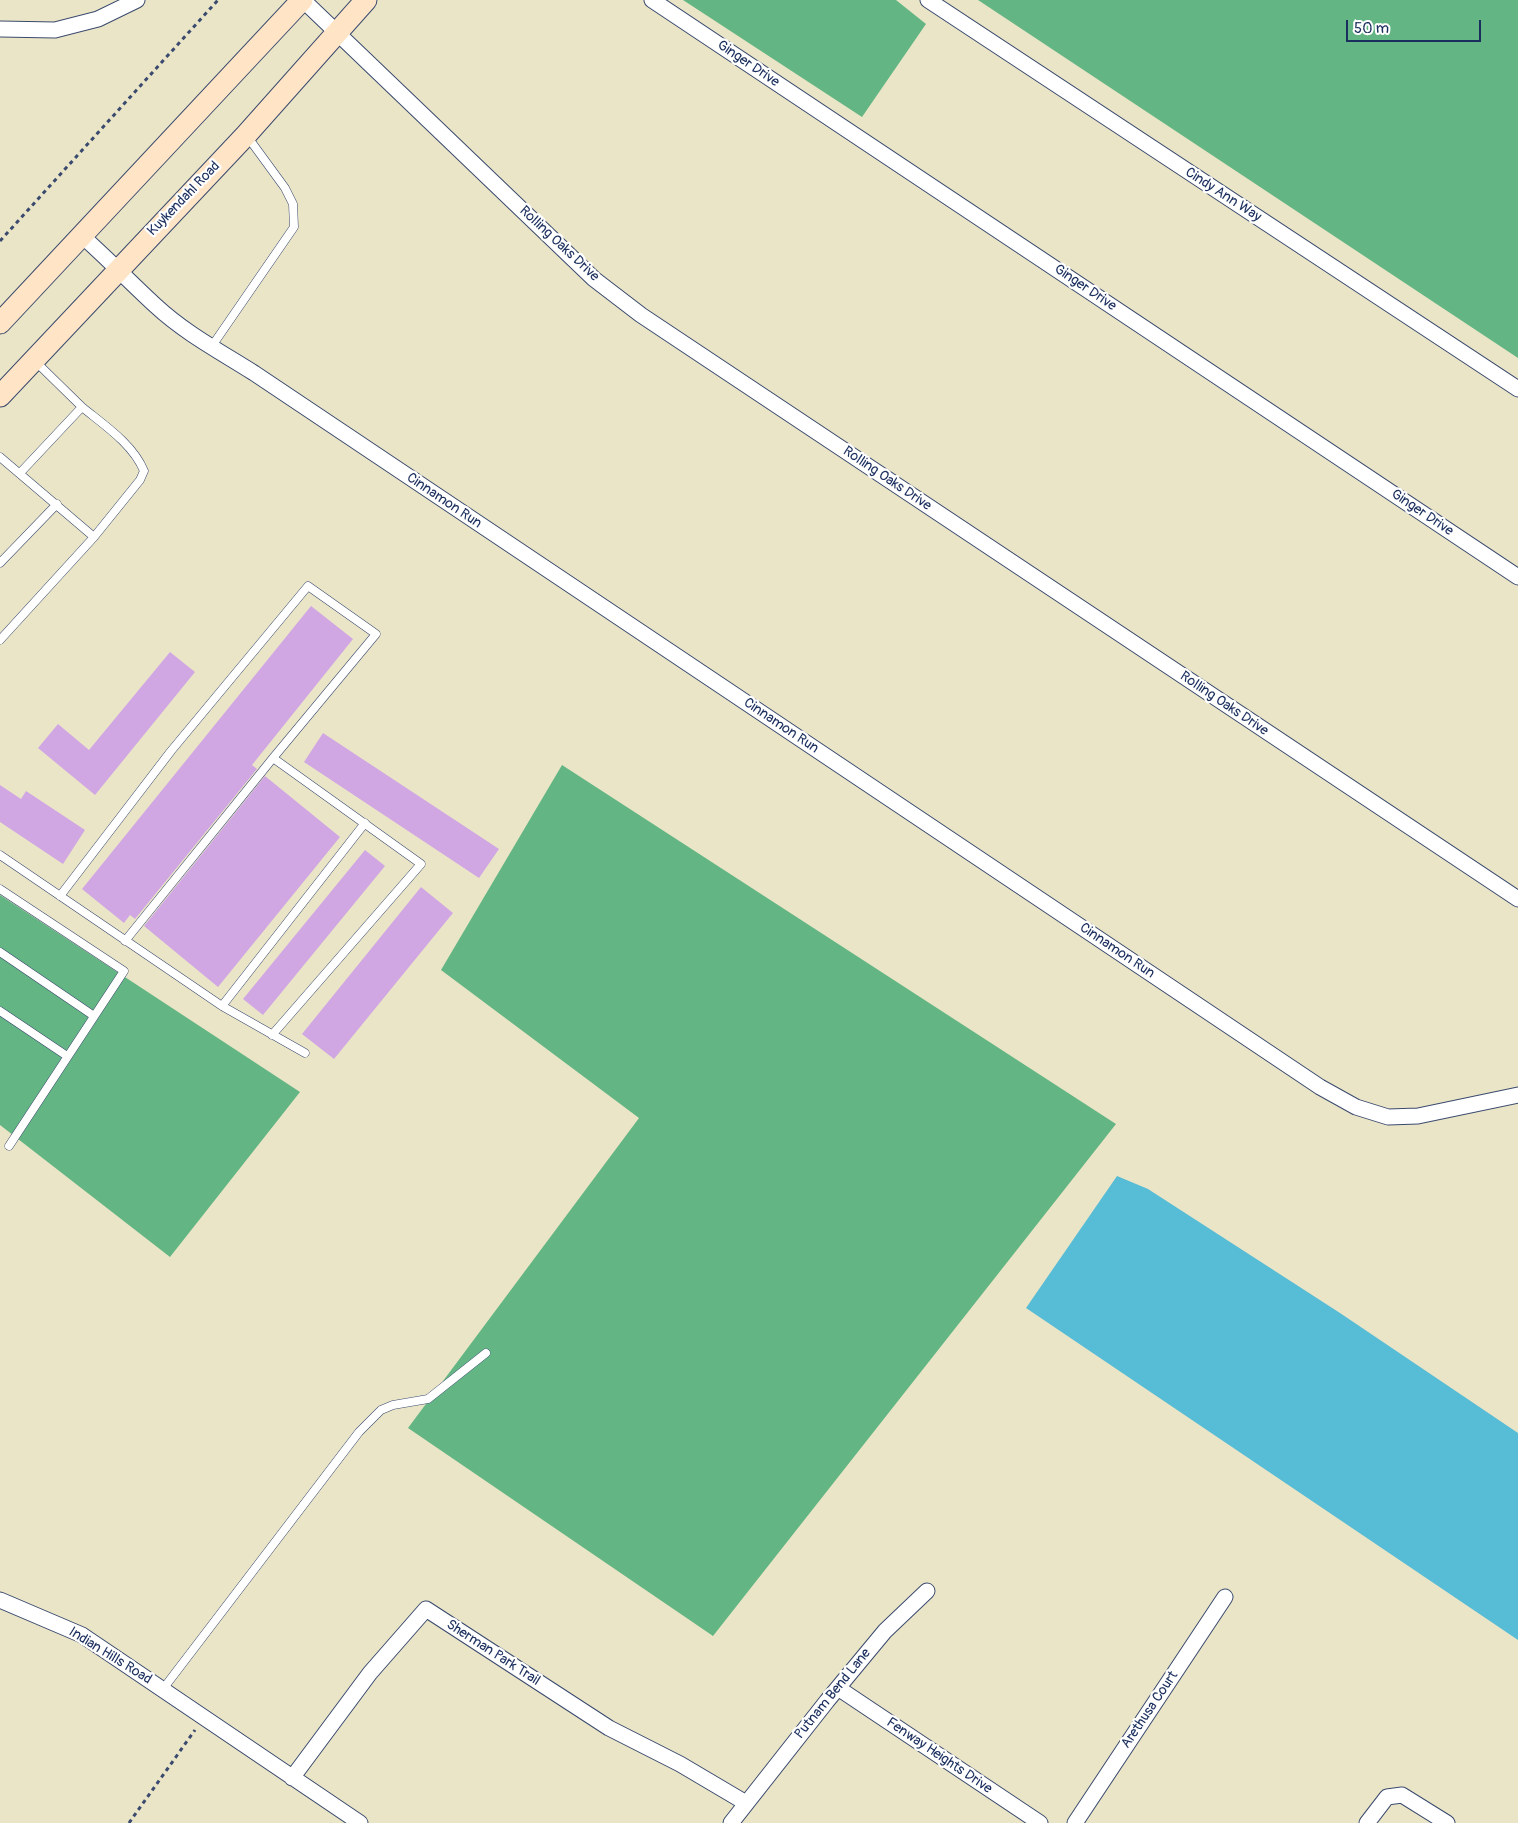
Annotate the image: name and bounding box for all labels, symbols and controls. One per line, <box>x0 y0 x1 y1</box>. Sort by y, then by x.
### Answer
scale bar <box>1348 10 1483 42</box>
text: 50 m <box>1354 19 1389 38</box>
street label: Ginger Drive <box>714 37 782 91</box>
street label: Kuykendahl Road <box>144 158 224 240</box>
street label: Cindy Ann Way <box>1182 164 1264 226</box>
street label: Rolling Oaks Drive <box>516 203 602 285</box>
street label: Ginger Drive <box>1051 261 1119 315</box>
street label: Rolling Oaks Drive <box>840 443 934 515</box>
street label: Cinnamon Run <box>403 470 485 532</box>
street label: Ginger Drive <box>1388 486 1456 540</box>
street label: Rolling Oaks Drive <box>1177 668 1271 740</box>
street label: Cinnamon Run <box>740 695 822 757</box>
street label: Cinnamon Run <box>1076 920 1158 982</box>
street label: Sherman Park Trail <box>443 1616 543 1690</box>
street label: Indian Hills Road <box>65 1624 155 1688</box>
street label: Putnam Bend Lane <box>791 1645 875 1743</box>
street label: Arethusa Court <box>1118 1668 1182 1752</box>
street label: Fenway Heights Drive <box>883 1714 995 1798</box>

